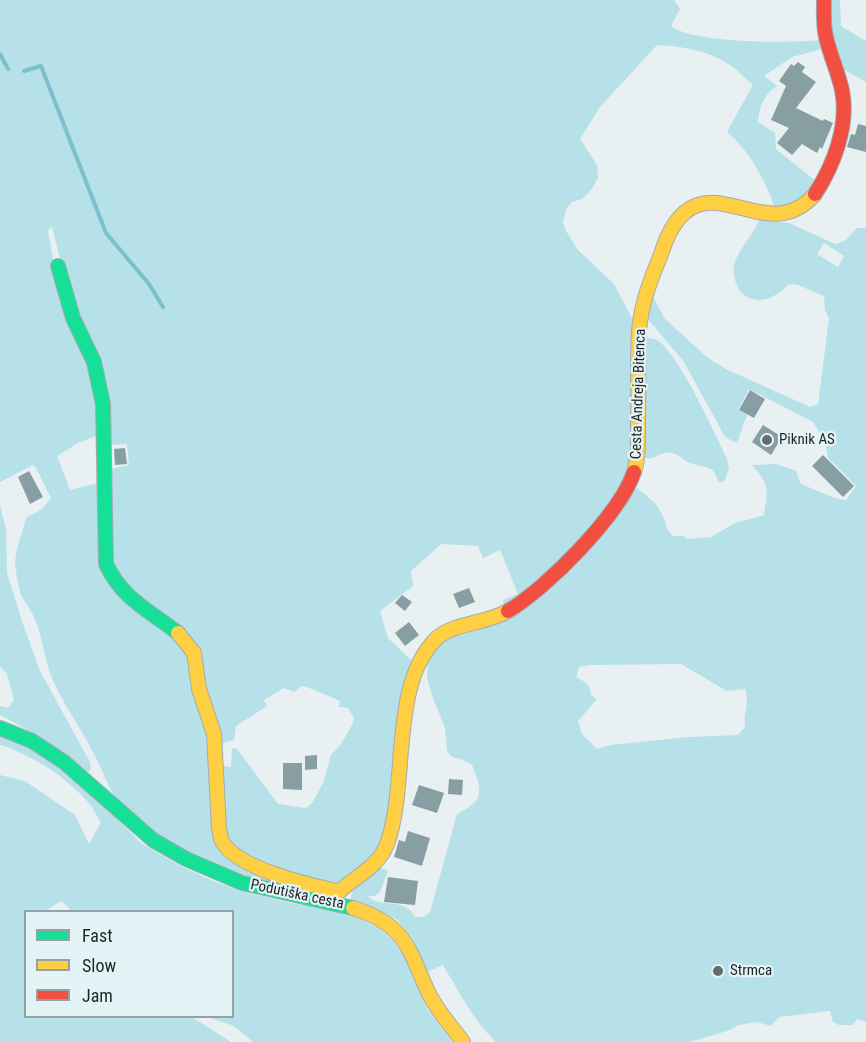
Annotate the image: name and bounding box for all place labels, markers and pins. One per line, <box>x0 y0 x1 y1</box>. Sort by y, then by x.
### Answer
place label: Piknik AS <box>779 431 835 449</box>
marker: Piknik AS <box>760 433 774 447</box>
place label: Strmca <box>730 962 772 980</box>
marker: Strmca <box>711 964 725 978</box>

